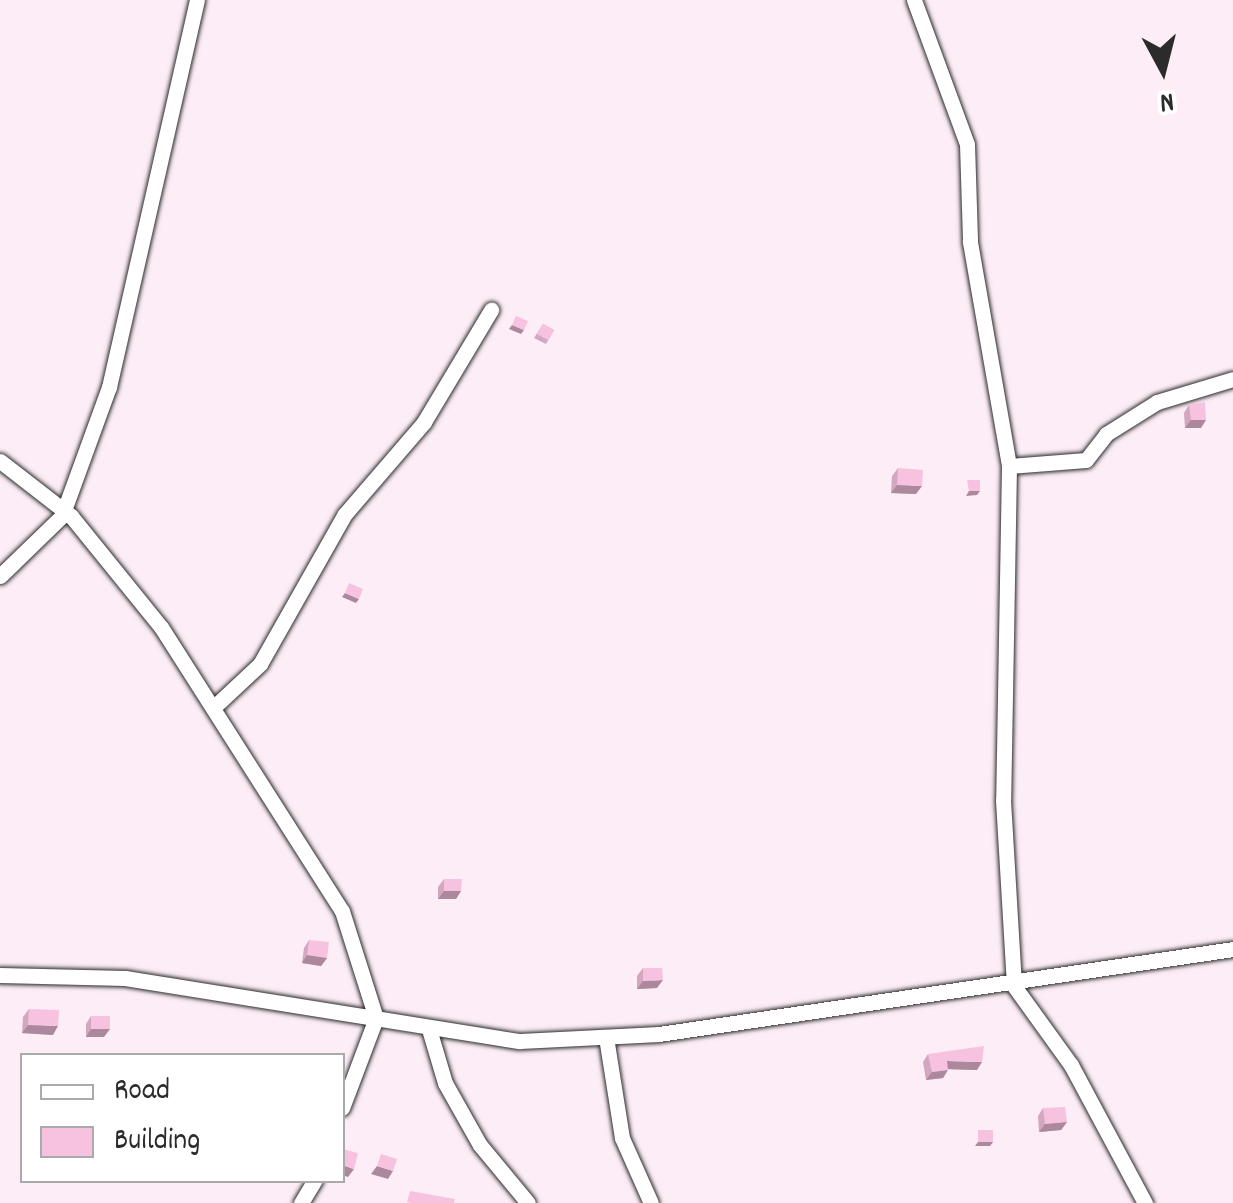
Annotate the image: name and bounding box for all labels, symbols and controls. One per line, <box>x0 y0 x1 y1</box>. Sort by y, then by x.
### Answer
north arrow <box>1113 20 1213 120</box>
text: N <box>1157 79 1176 120</box>
legend <box>20 1053 345 1183</box>
text: Road <box>114 1071 170 1114</box>
text: Building <box>114 1121 200 1164</box>

